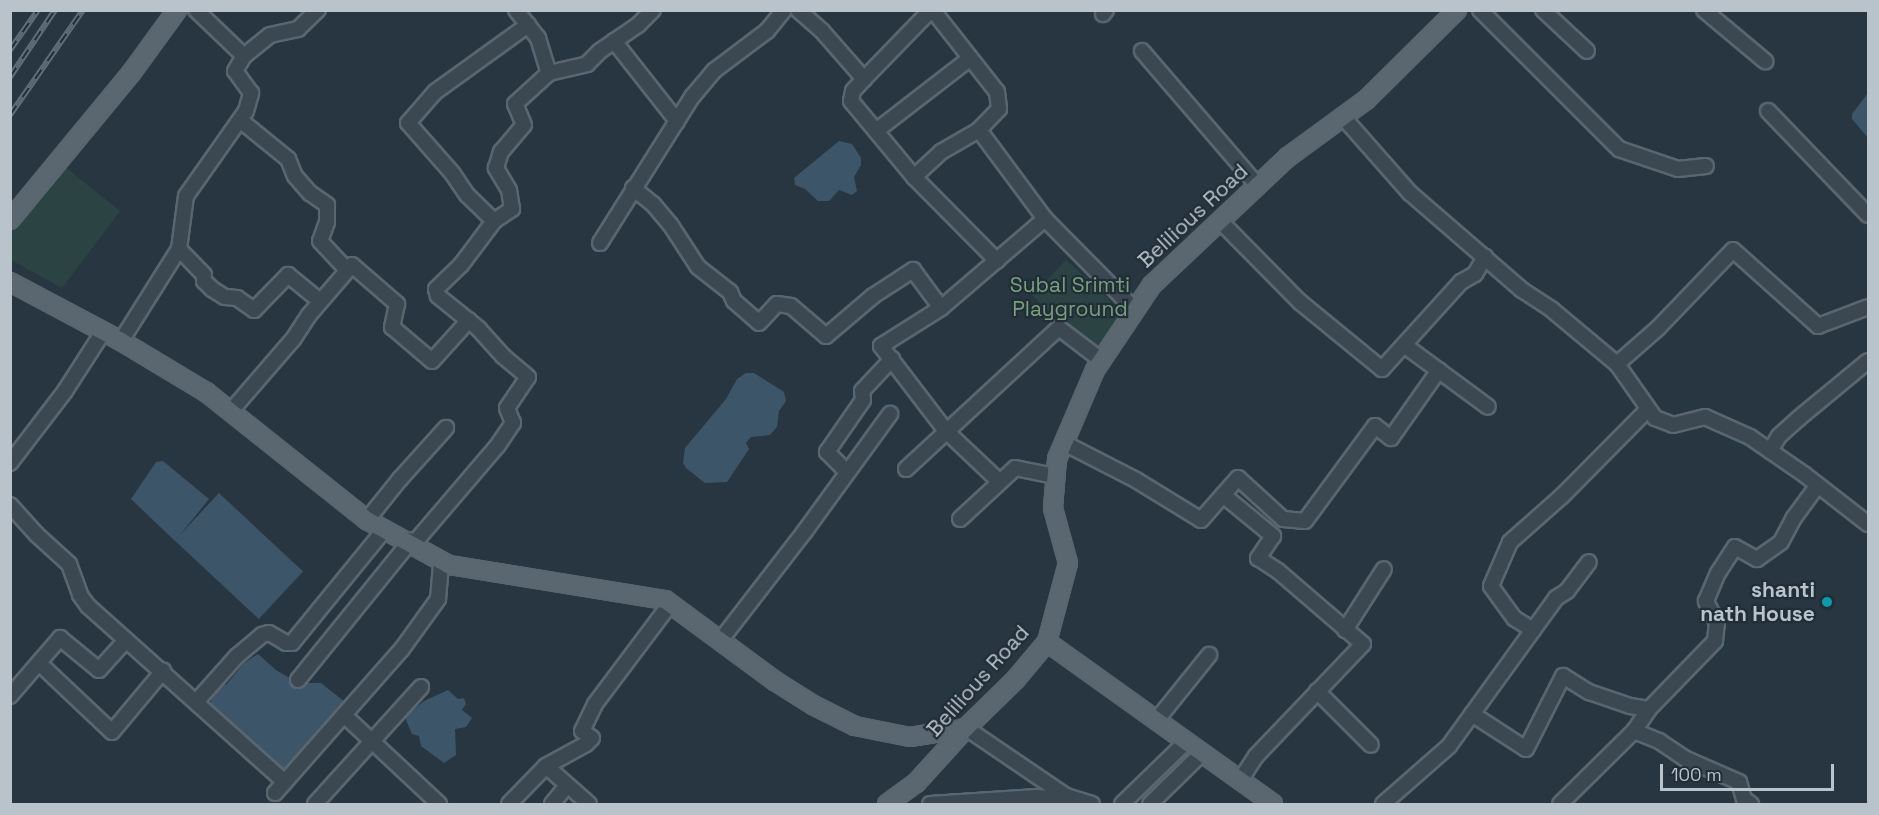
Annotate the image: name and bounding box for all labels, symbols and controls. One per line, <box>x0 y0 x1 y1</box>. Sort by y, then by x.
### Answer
street label: Belilious Road <box>1133 159 1253 273</box>
park label: Subal Srimti Playground <box>1010 272 1130 322</box>
place label: shanti nath House <box>1700 577 1815 627</box>
marker: shanti nath House <box>1820 595 1834 609</box>
street label: Belilious Road <box>922 620 1034 742</box>
scale bar <box>1663 752 1837 790</box>
text: 100 m <box>1671 763 1722 786</box>

